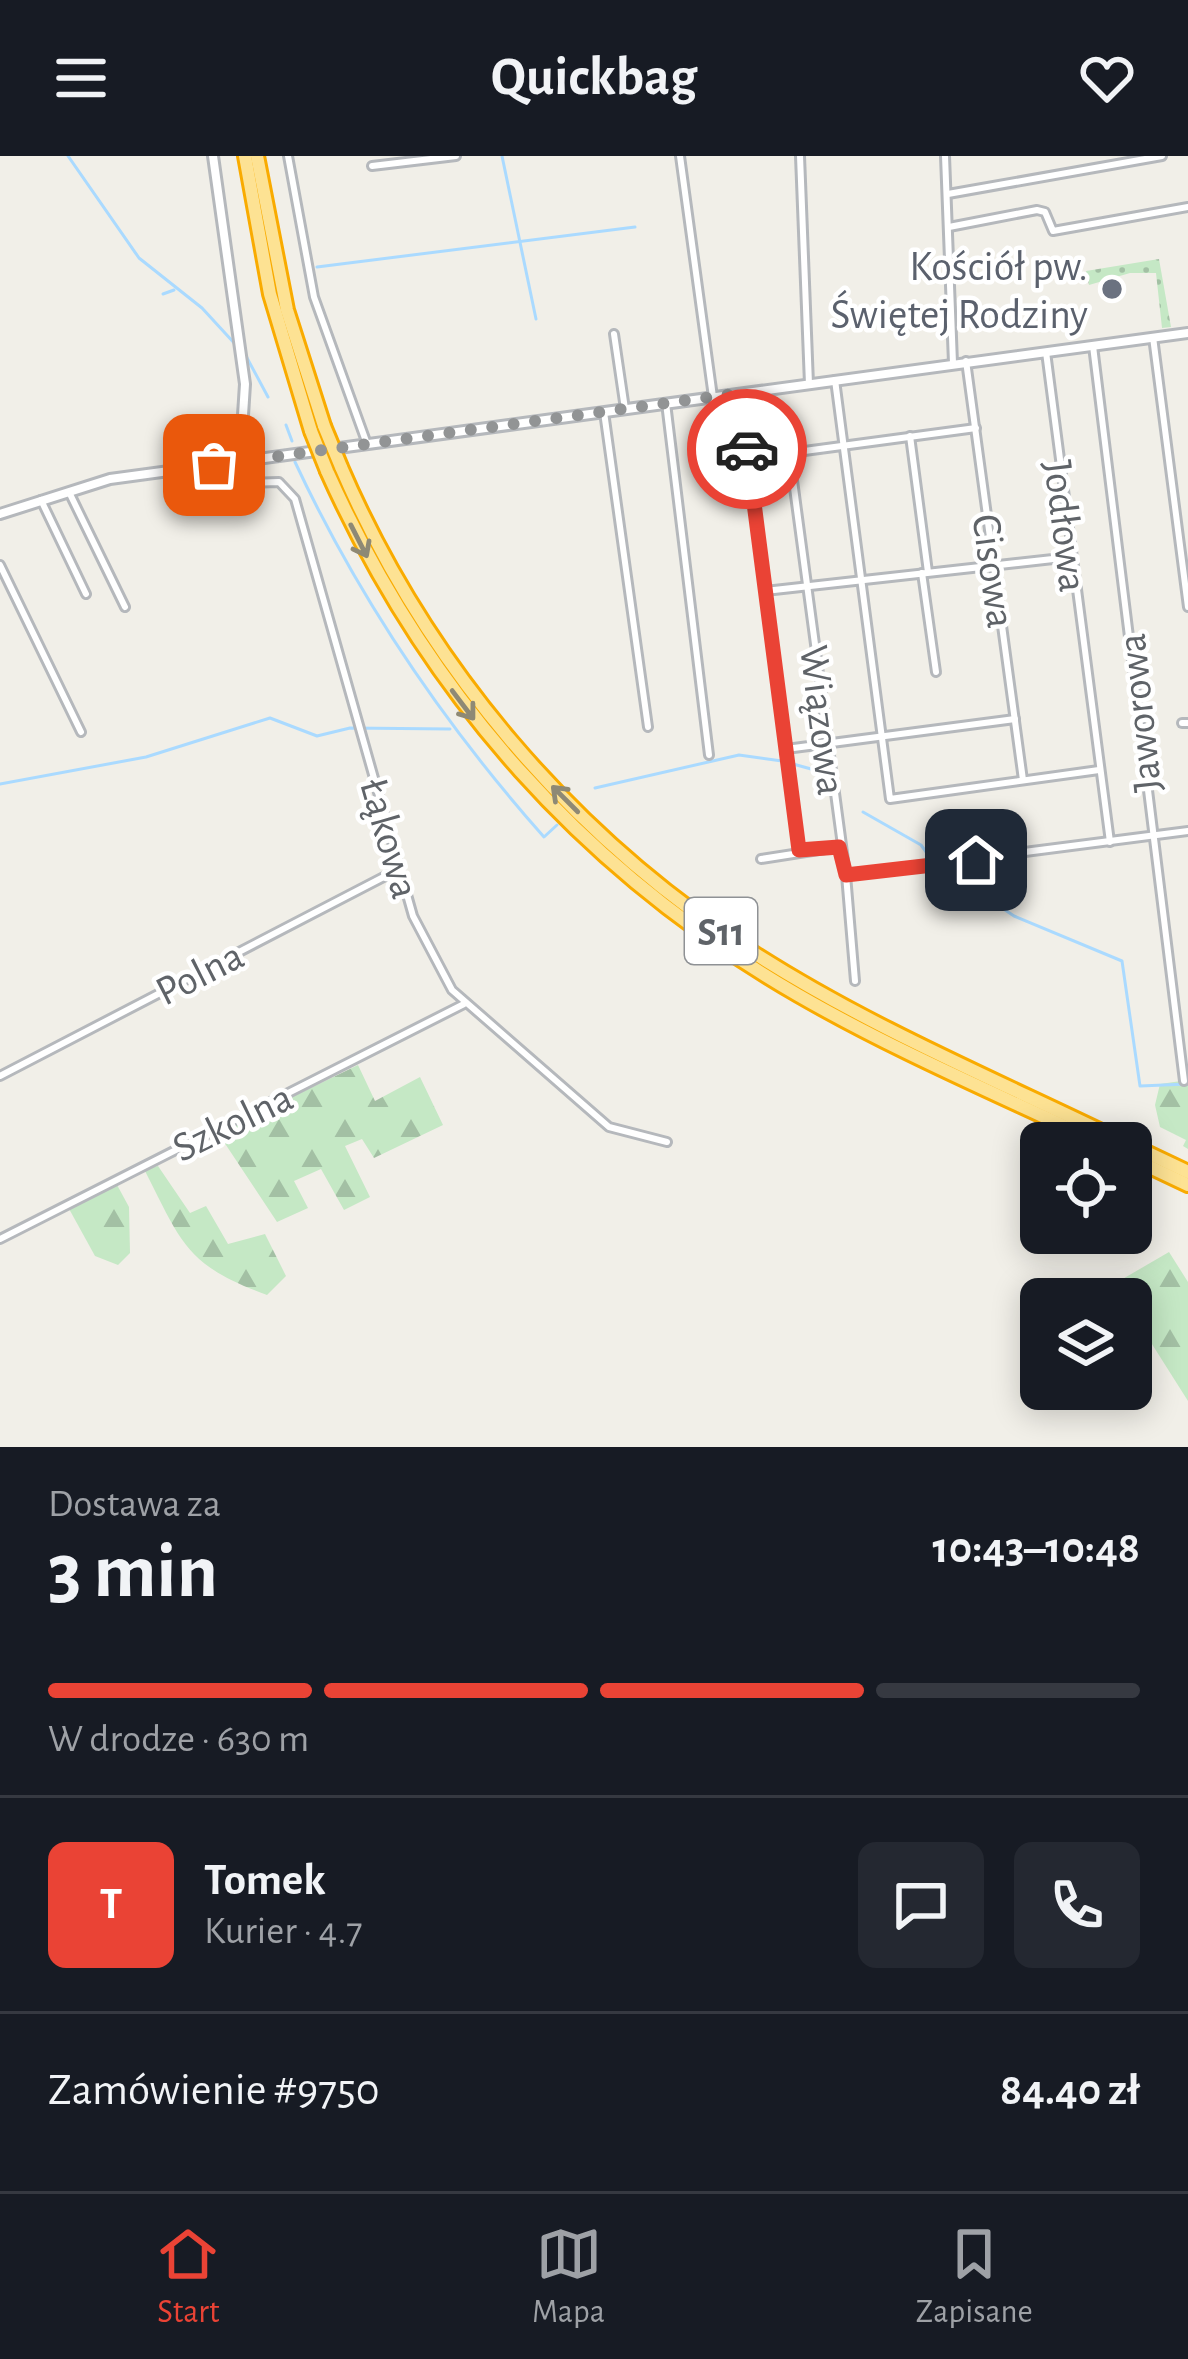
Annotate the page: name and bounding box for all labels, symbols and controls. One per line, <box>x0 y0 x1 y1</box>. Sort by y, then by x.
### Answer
icon: menu <box>48 45 114 111</box>
icon: heart <box>1074 45 1140 111</box>
text: Quickbag <box>491 51 697 105</box>
place label: Kościół pw. Świętej Rodziny <box>830 246 1088 336</box>
marker: Kościół pw. Świętej Rodziny <box>1099 276 1125 302</box>
courier <box>687 389 807 509</box>
pin <box>163 414 265 516</box>
icon: car <box>714 416 780 482</box>
icon: bag <box>181 432 247 498</box>
street label: Jodłowa <box>1036 458 1094 595</box>
street label: Cisowa <box>964 512 1022 631</box>
one-way arrow <box>349 522 372 558</box>
street label: Jaworowa <box>1111 631 1169 794</box>
street label: Wiązowa <box>791 643 852 798</box>
one-way arrow <box>449 689 475 721</box>
street label: Łąkowa <box>351 774 426 904</box>
one-way arrow <box>551 785 579 814</box>
pin <box>925 809 1027 911</box>
icon: home <box>943 827 1009 893</box>
road number: S11 <box>685 898 757 964</box>
street label: Polna <box>149 934 250 1013</box>
street label: Szkolna <box>166 1076 299 1170</box>
map controls <box>1020 1122 1152 1410</box>
button: locate <box>1020 1122 1152 1254</box>
button: layers <box>1020 1278 1152 1410</box>
text: Dostawa za <box>48 1485 221 1524</box>
text: 10:43–10:48 <box>933 1526 1140 1571</box>
text: 3 min <box>48 1534 218 1612</box>
text: W drodze · 630 m <box>48 1720 309 1759</box>
button: chat <box>858 1842 984 1968</box>
button: phone <box>1014 1842 1140 1968</box>
text: Tomek <box>204 1858 325 1903</box>
text: T <box>100 1882 122 1927</box>
text: Kurier · 4.7 <box>204 1912 363 1951</box>
text: Zamówienie #9750 <box>48 2068 380 2113</box>
text: 84.40 zł <box>1000 2068 1140 2113</box>
tab: Start <box>155 2221 221 2333</box>
tab: Mapa <box>532 2221 605 2333</box>
tab: Zapisane <box>916 2221 1033 2333</box>

